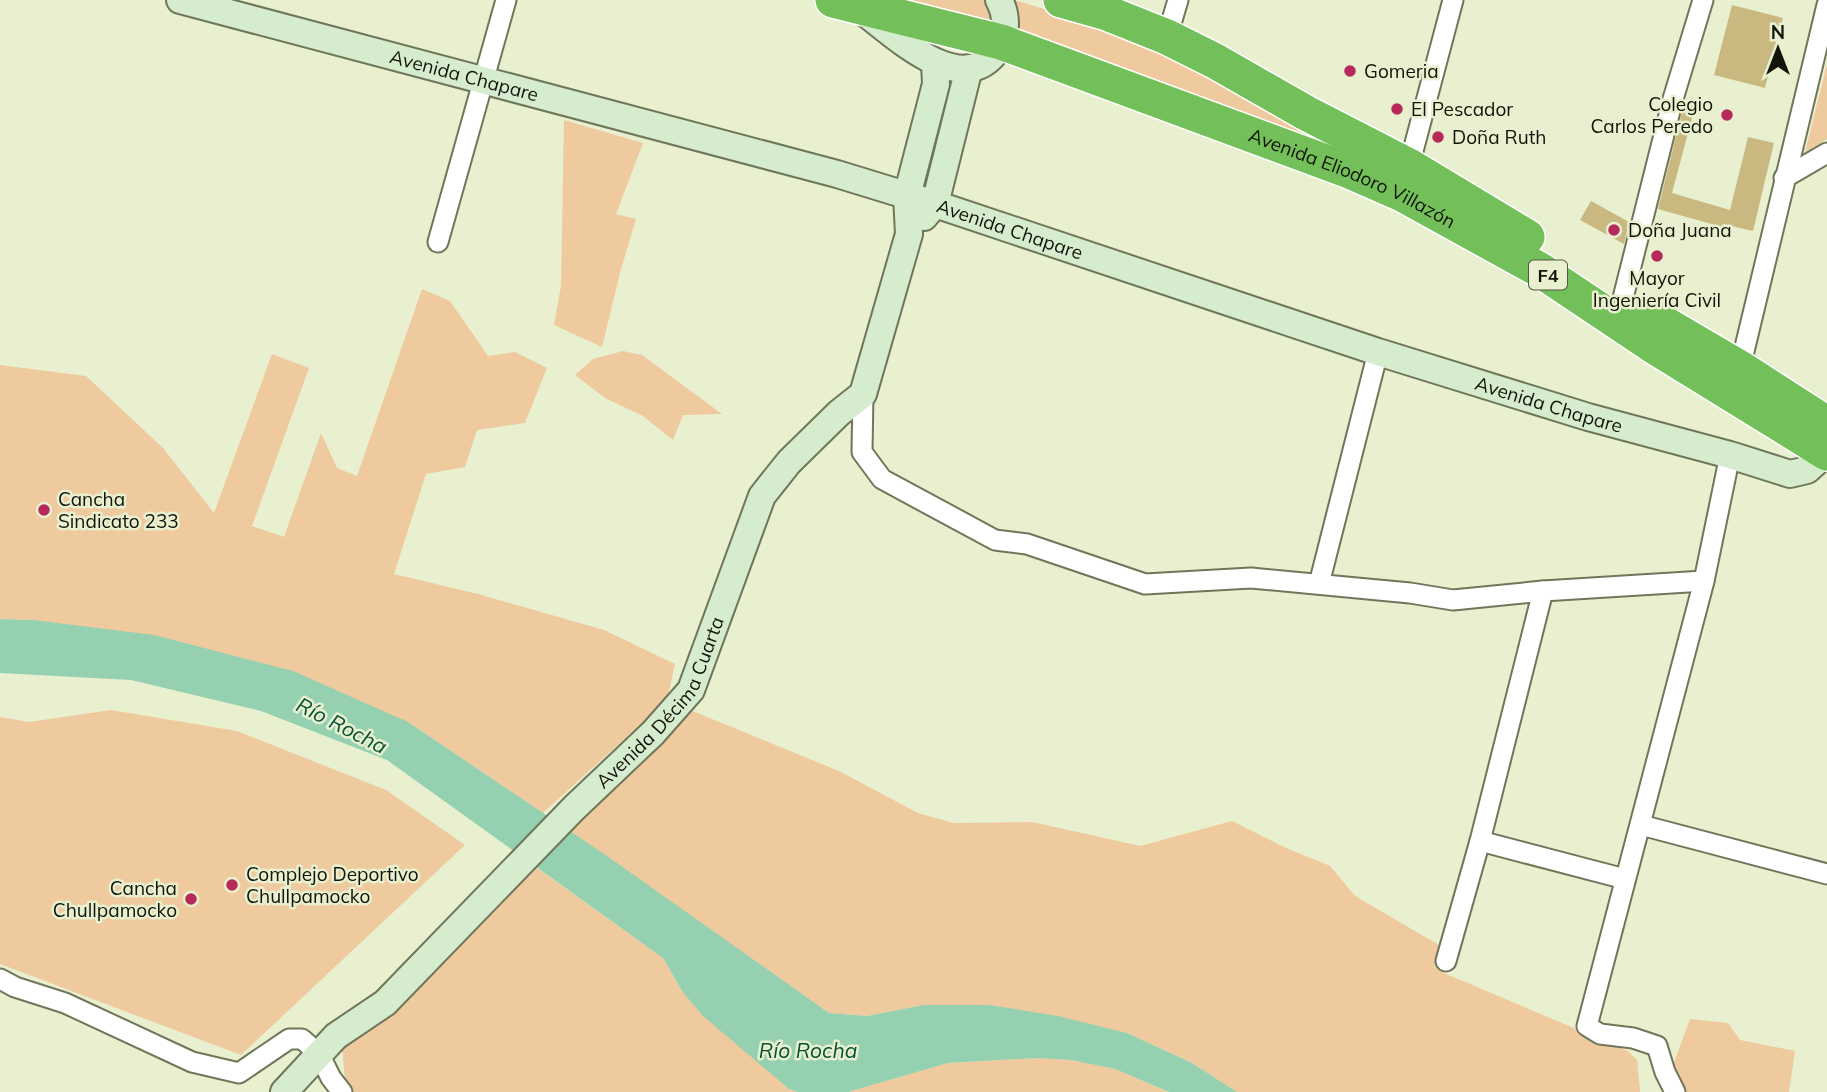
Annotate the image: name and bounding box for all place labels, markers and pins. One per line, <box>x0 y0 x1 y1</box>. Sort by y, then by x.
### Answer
place label: Gomeria <box>1364 59 1439 83</box>
marker: Gomeria <box>1342 63 1358 79</box>
place label: Colegio Carlos Peredo <box>1591 92 1713 138</box>
place label: El Pescador <box>1411 97 1513 121</box>
marker: El Pescador <box>1389 101 1405 117</box>
marker: Colegio Carlos Peredo <box>1719 107 1735 123</box>
place label: Doña Ruth <box>1452 125 1546 149</box>
marker: Doña Ruth <box>1430 129 1446 145</box>
place label: Doña Juana <box>1628 218 1732 242</box>
marker: Doña Juana <box>1606 222 1622 238</box>
marker: Mayor Ingeniería Civil <box>1649 248 1665 264</box>
place label: Mayor Ingeniería Civil <box>1593 266 1721 312</box>
place label: Cancha Sindicato 233 <box>58 487 179 533</box>
marker: Cancha Sindicato 233 <box>36 502 52 518</box>
place label: Complejo Deportivo Chullpamocko <box>246 862 419 908</box>
place label: Cancha Chullpamocko <box>53 876 177 922</box>
marker: Complejo Deportivo Chullpamocko <box>224 877 240 893</box>
marker: Cancha Chullpamocko <box>183 891 199 907</box>

